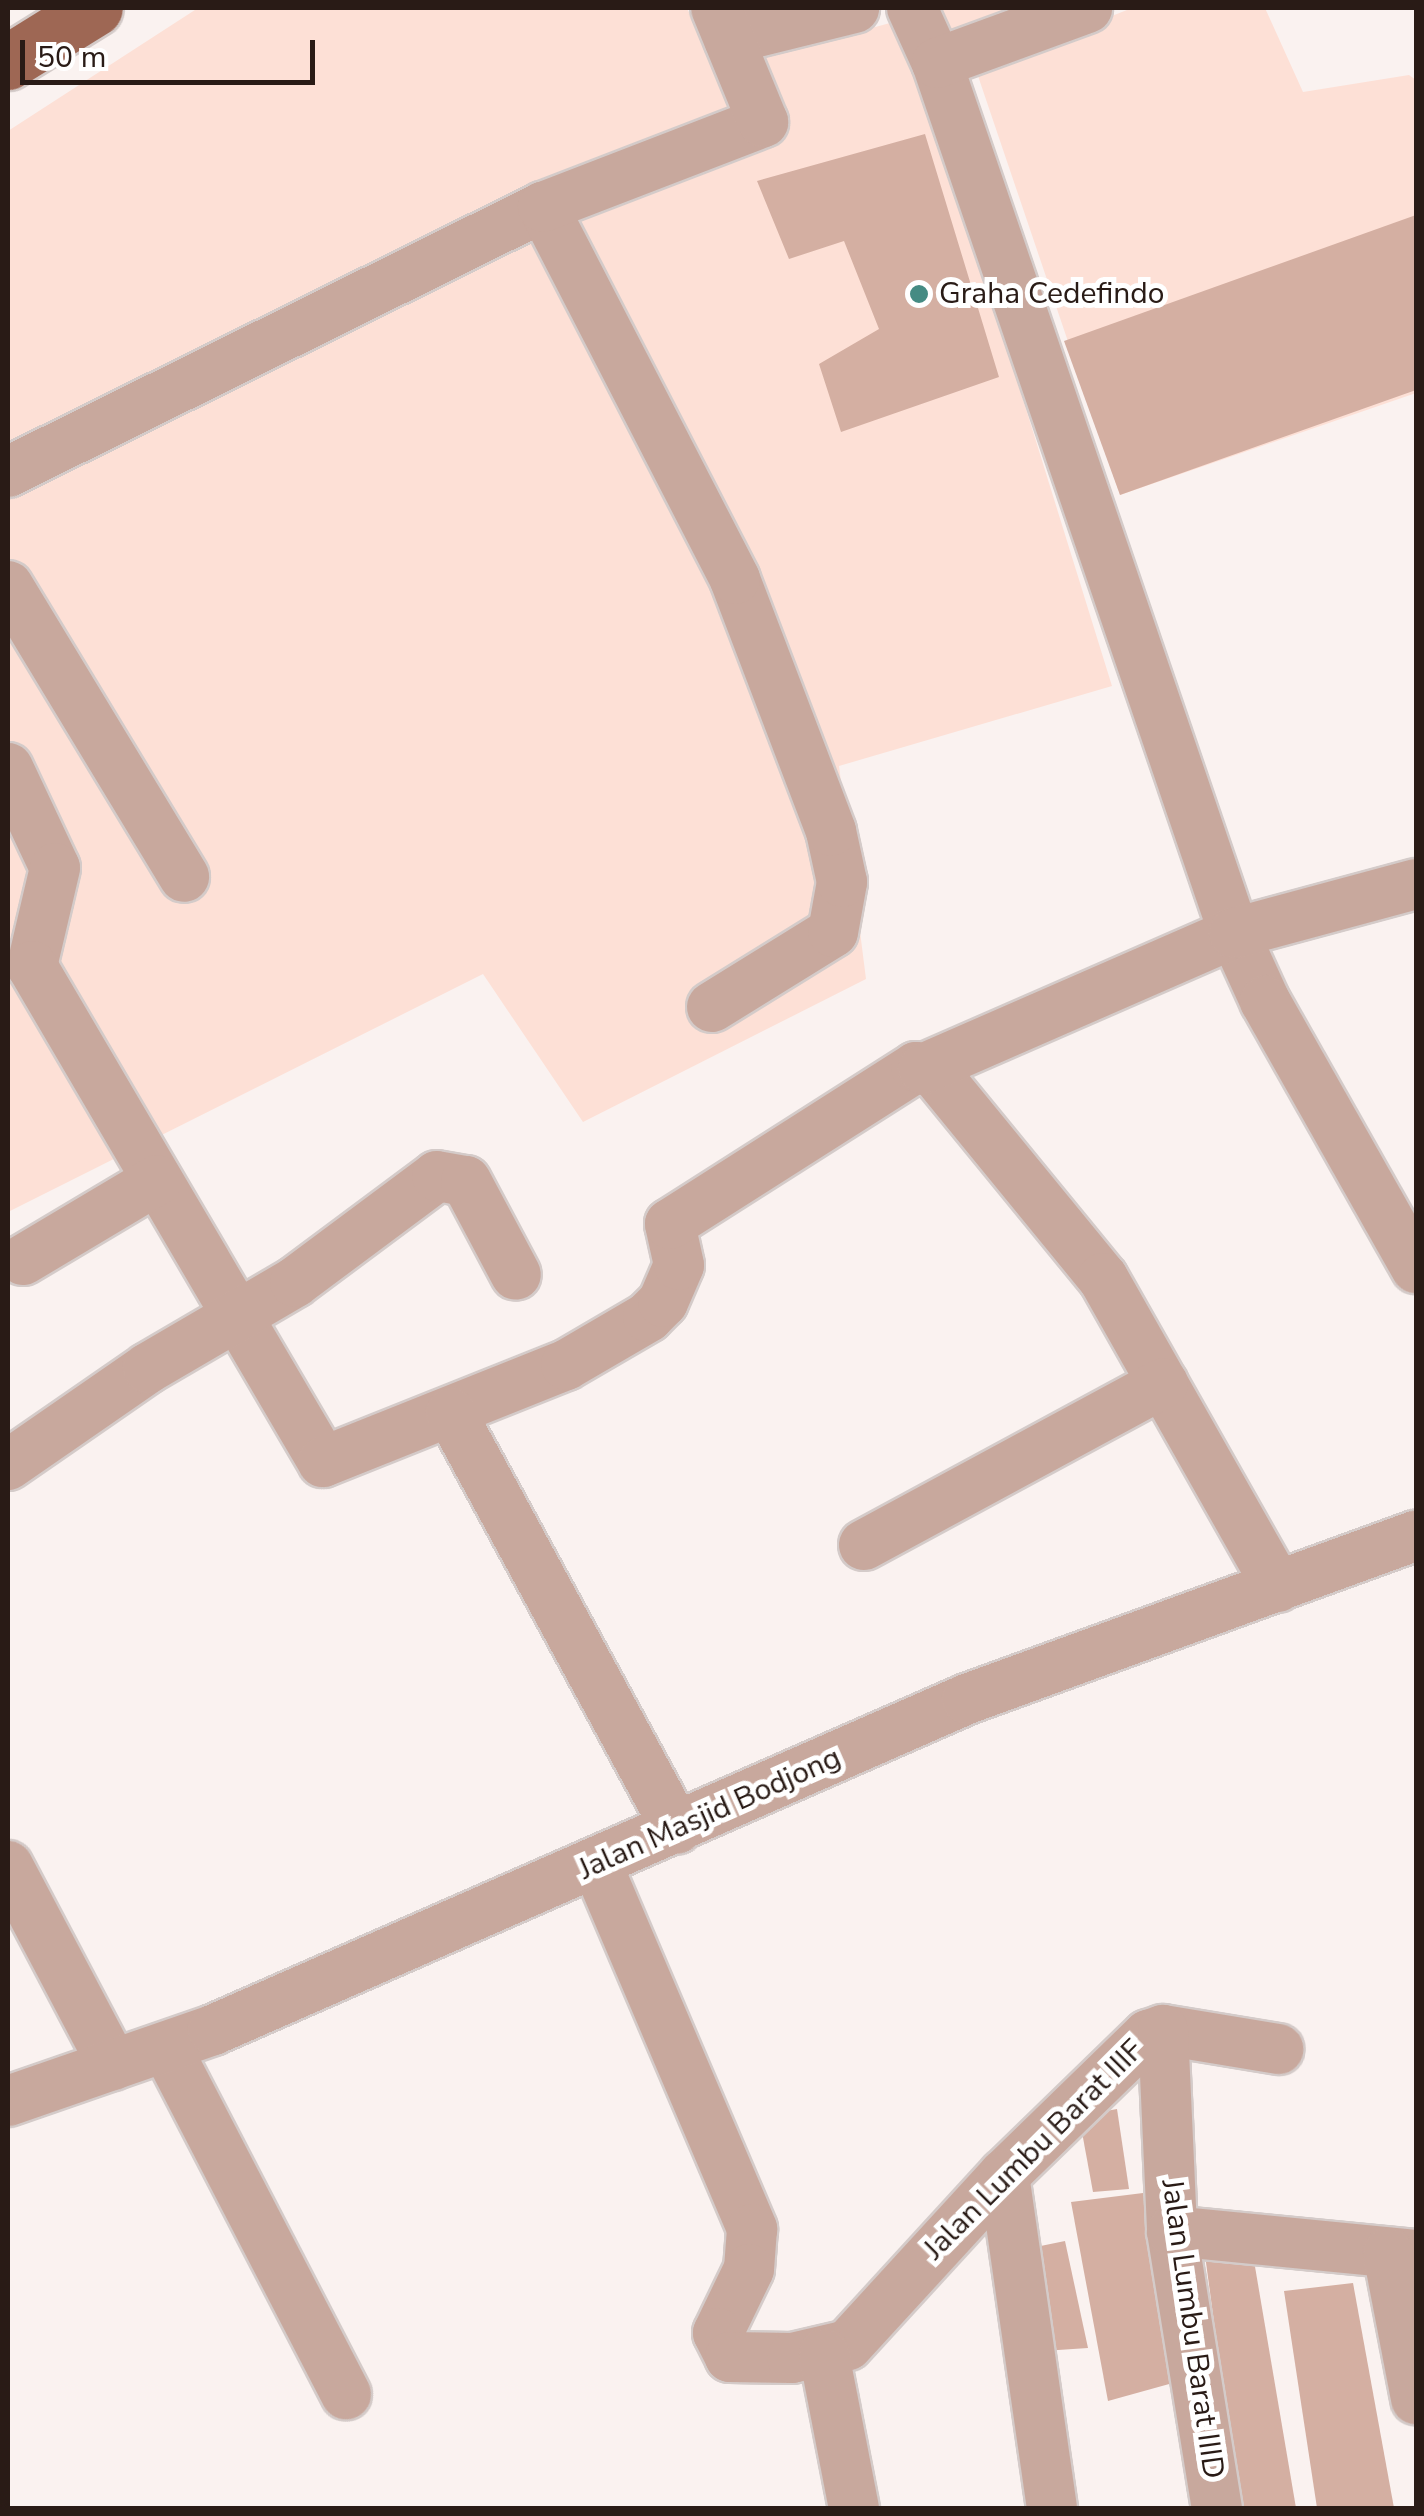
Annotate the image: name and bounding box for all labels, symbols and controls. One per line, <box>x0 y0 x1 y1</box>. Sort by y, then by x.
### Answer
scale bar <box>25 20 320 82</box>
text: 50 m <box>37 37 106 78</box>
place label: Graha Cedefindo <box>939 276 1164 312</box>
marker: Graha Cedefindo <box>908 283 930 305</box>
street label: Jalan Masjid Bodjong <box>573 1740 847 1888</box>
street label: Jalan Lumbu Barat IIIF <box>917 2033 1151 2267</box>
street label: Jalan Lumbu Barat IIID <box>1153 2177 1231 2481</box>

